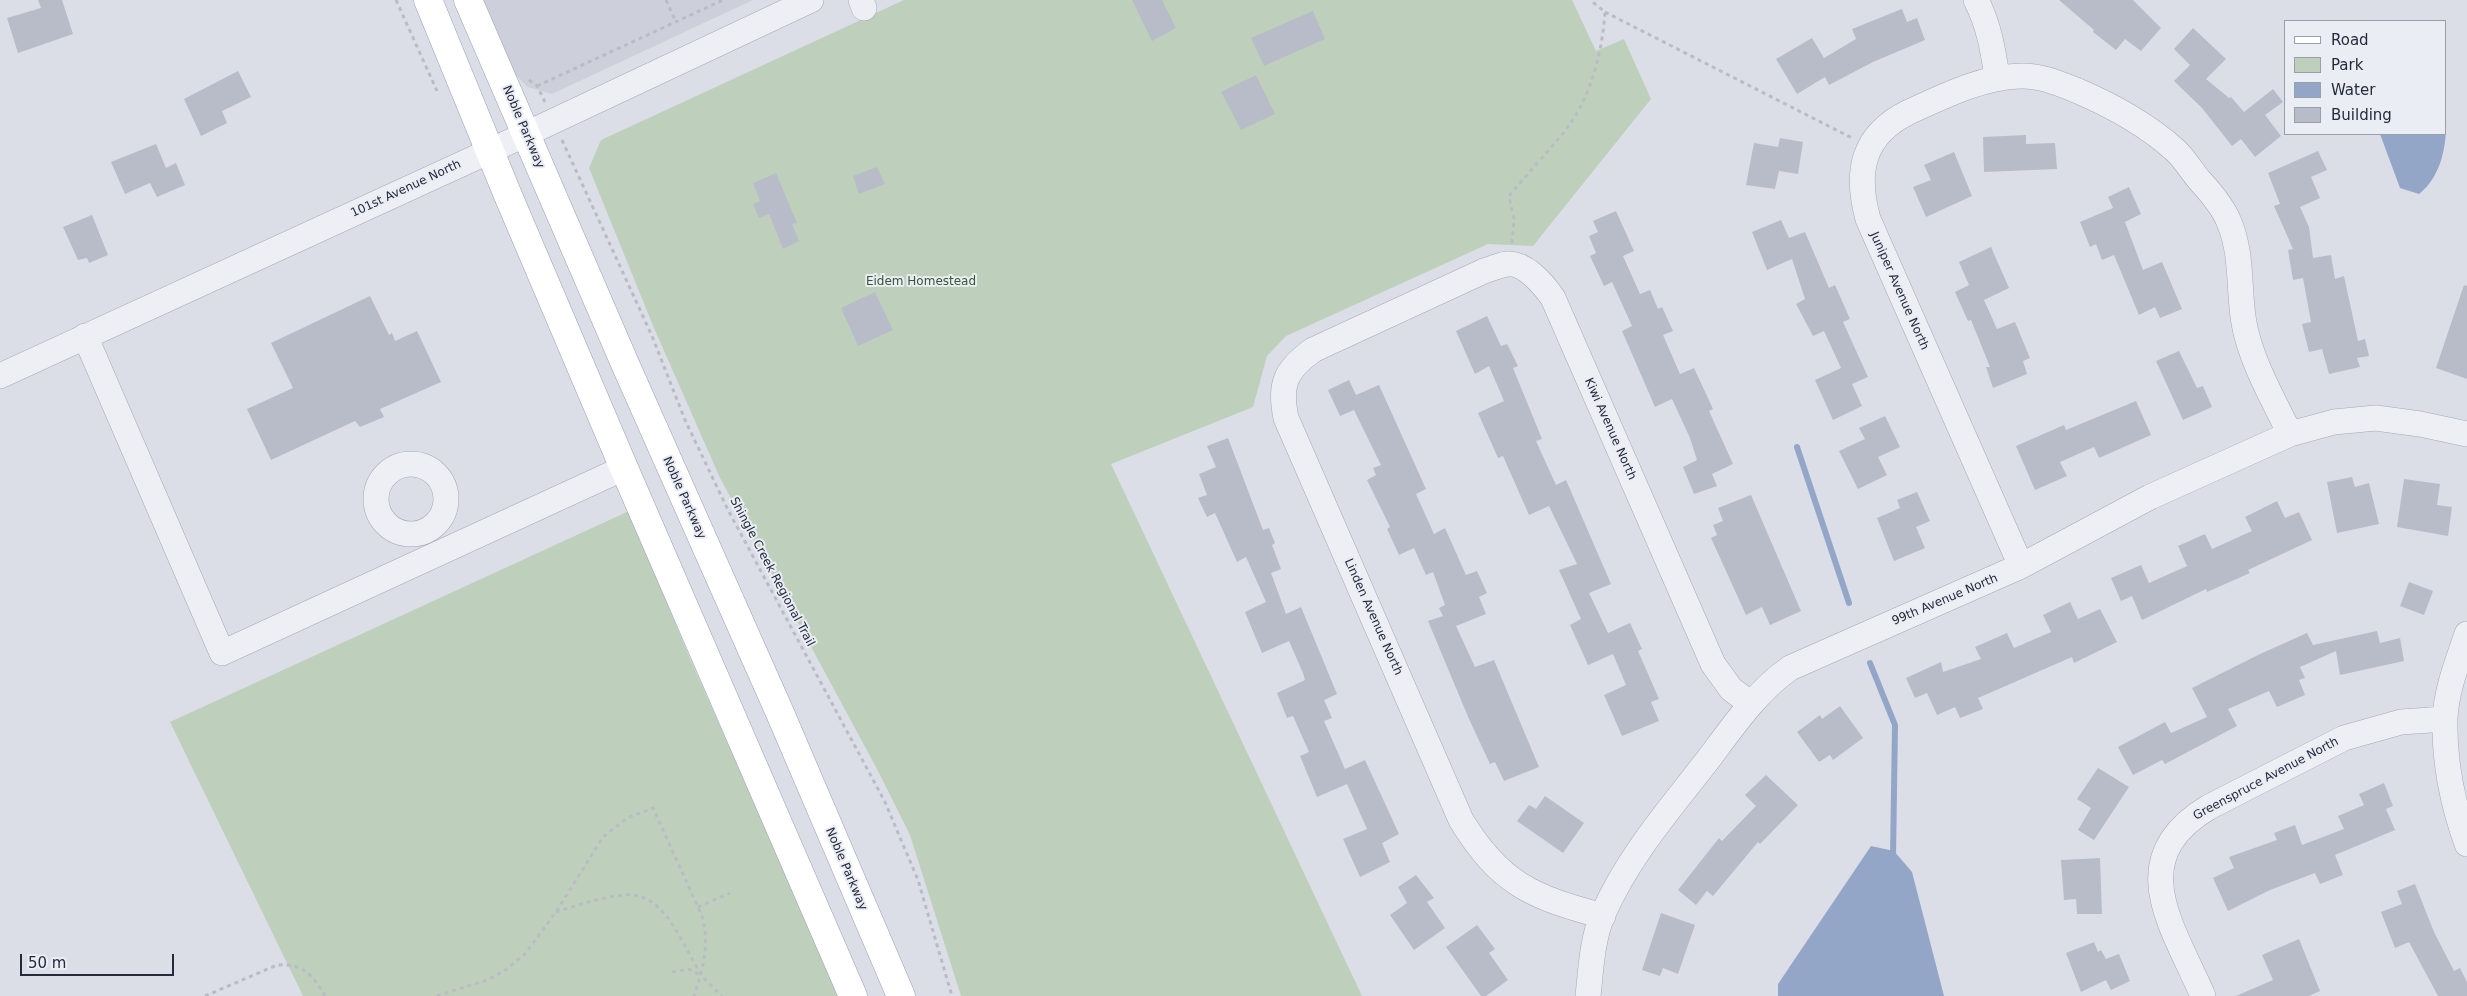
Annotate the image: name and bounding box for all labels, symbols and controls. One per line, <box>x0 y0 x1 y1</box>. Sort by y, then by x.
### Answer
legend <box>2284 20 2447 135</box>
text: Road <box>2331 31 2369 49</box>
text: Park <box>2331 56 2363 74</box>
text: Water <box>2331 81 2375 99</box>
street label: Noble Parkway <box>499 83 547 171</box>
text: Building <box>2331 106 2392 124</box>
street label: 101st Avenue North <box>349 157 463 221</box>
street label: Juniper Avenue North <box>1866 230 1932 352</box>
park label: Eidem Homestead <box>866 275 976 289</box>
street label: Kiwi Avenue North <box>1581 376 1639 482</box>
street label: Noble Parkway <box>659 455 709 541</box>
street label: Shingle Creek Regional Trail <box>726 495 818 649</box>
street label: Linden Avenue North <box>1341 557 1405 677</box>
street label: 99th Avenue North <box>1890 571 2000 629</box>
street label: Greenspruce Avenue North <box>2191 734 2341 824</box>
street label: Noble Parkway <box>822 825 870 913</box>
scale bar <box>22 944 176 976</box>
text: 50 m <box>28 954 66 972</box>

